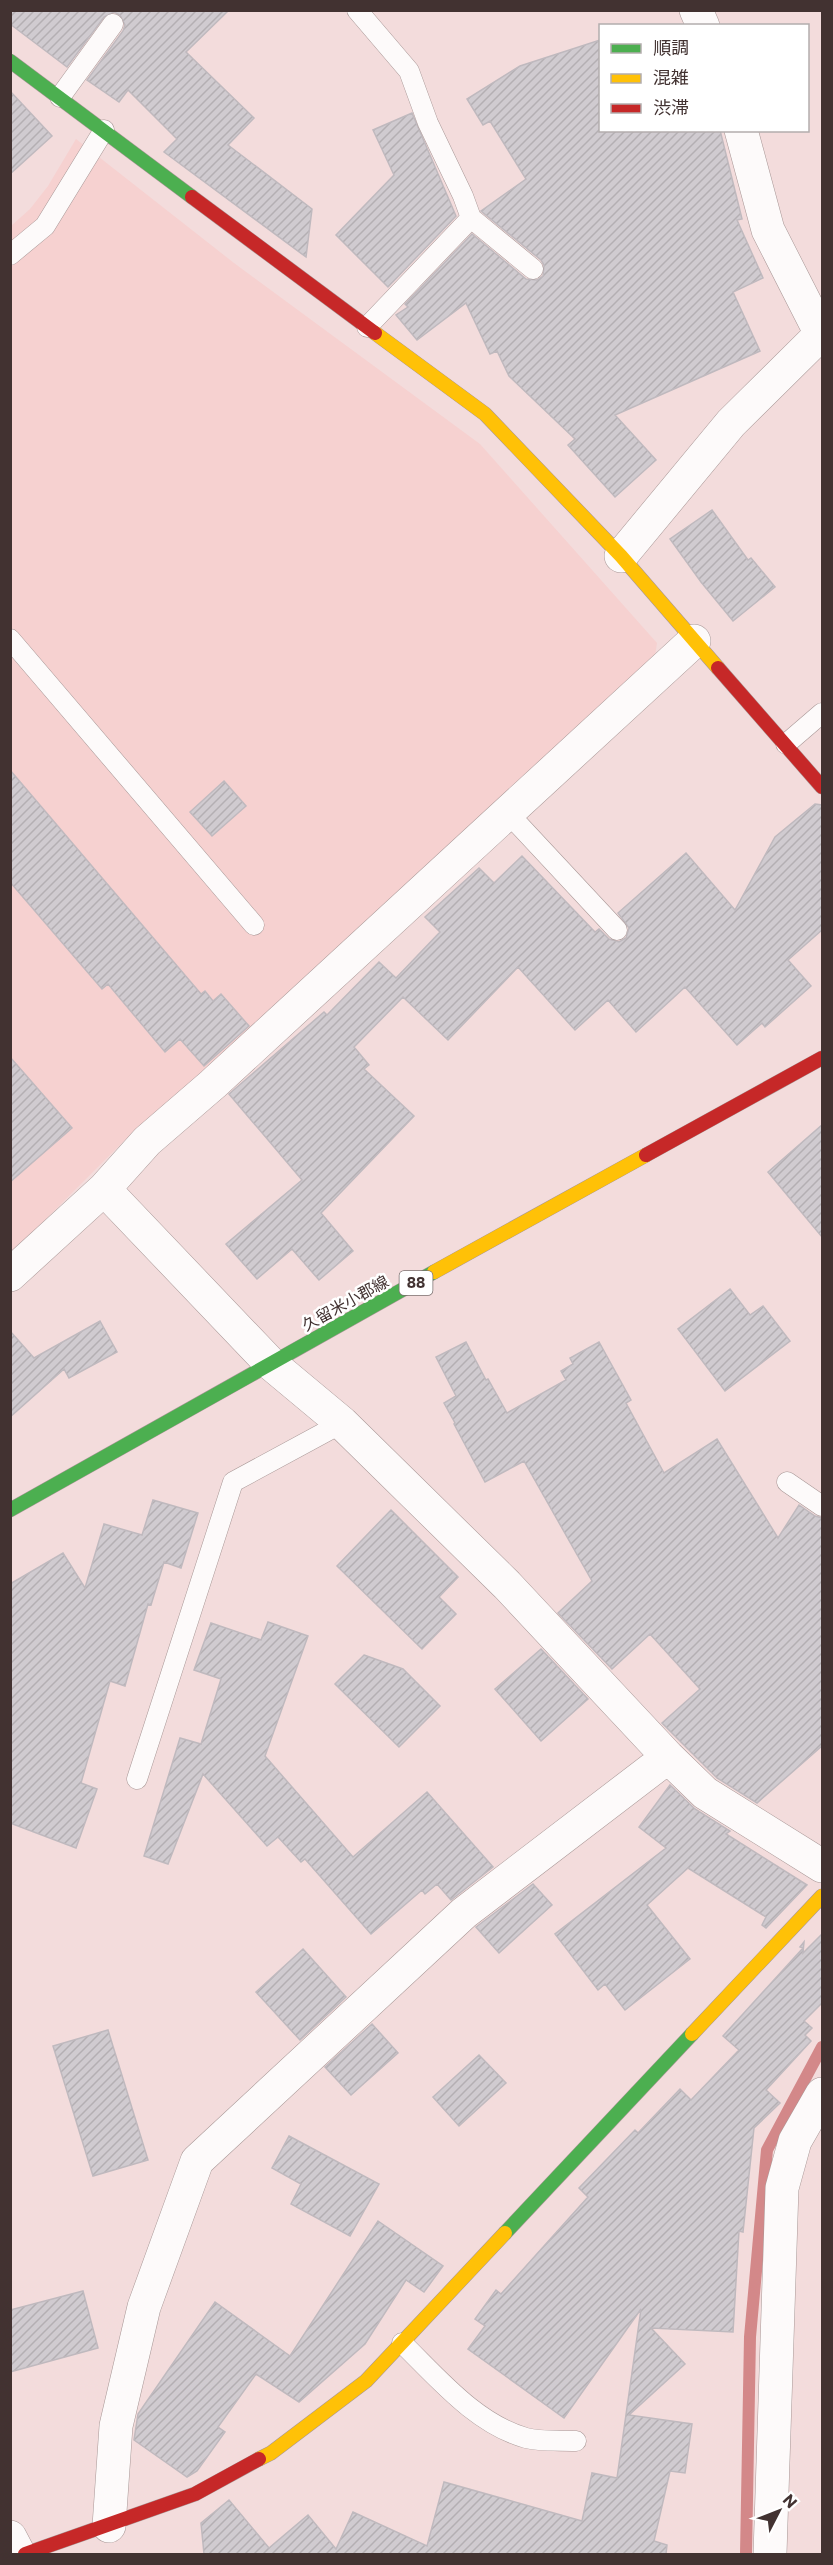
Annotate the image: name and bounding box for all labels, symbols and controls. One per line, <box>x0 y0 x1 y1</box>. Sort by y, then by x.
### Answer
legend <box>599 24 809 132</box>
text: 順調 <box>653 36 689 58</box>
text: 混雑 <box>653 66 689 88</box>
text: 渋滞 <box>653 96 689 118</box>
street label: 久留米小郡線 <box>298 1271 391 1334</box>
road number: 88 <box>400 1271 432 1295</box>
north arrow <box>749 2481 809 2541</box>
text: N <box>779 2490 802 2511</box>

